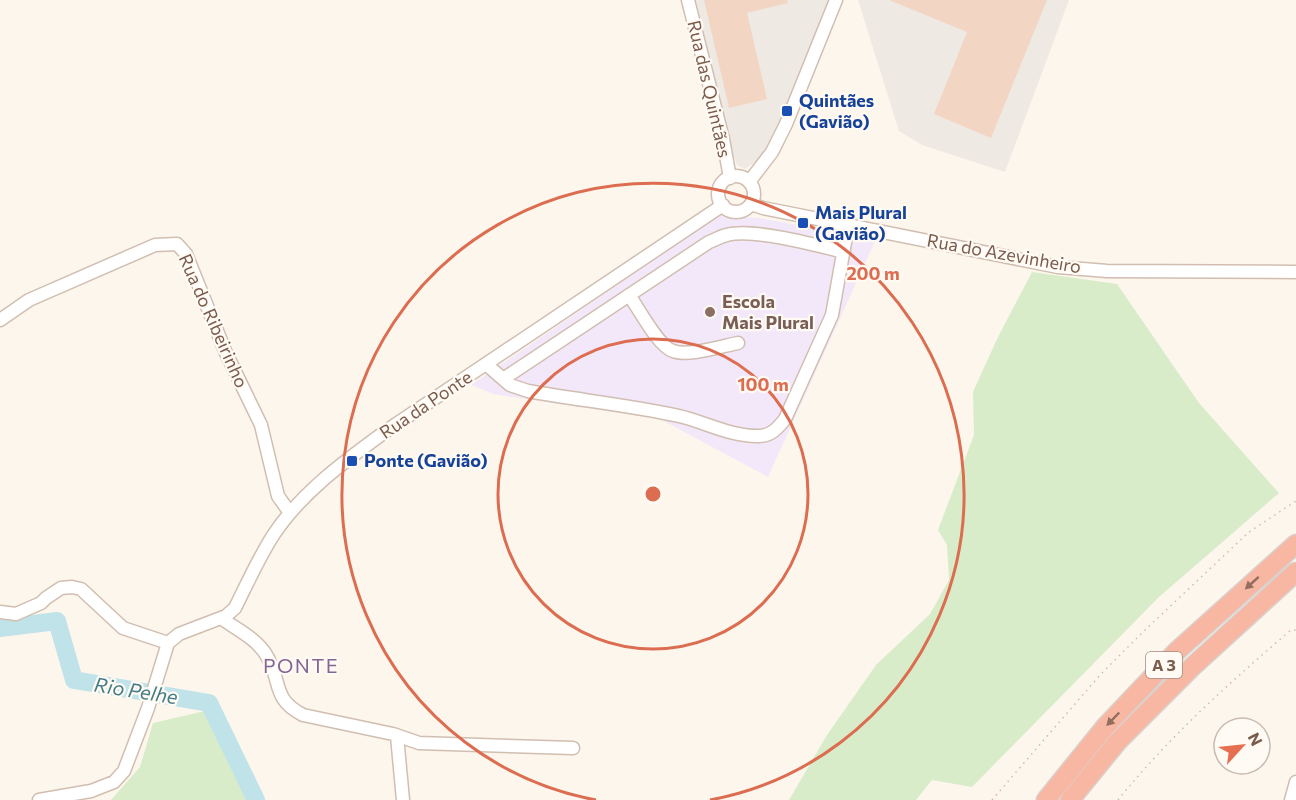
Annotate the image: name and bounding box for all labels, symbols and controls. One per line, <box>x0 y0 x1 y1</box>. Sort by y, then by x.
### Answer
street label: Rua das Quintães <box>683 18 736 160</box>
place label: Quintães (Gavião) <box>799 89 874 132</box>
marker: Quintães (Gavião) <box>780 104 794 118</box>
place label: Mais Plural (Gavião) <box>815 201 907 244</box>
marker: Mais Plural (Gavião) <box>796 216 810 230</box>
street label: Rua do Azevinheiro <box>925 229 1083 277</box>
street label: Rua do Ribeirinho <box>175 250 253 391</box>
text: 200 m <box>846 262 900 284</box>
place label: Escola Mais Plural <box>722 290 814 333</box>
marker: Escola Mais Plural <box>703 305 717 319</box>
street label: Rua da Ponte <box>375 365 476 443</box>
text: 100 m <box>737 373 789 395</box>
place label: Ponte (Gavião) <box>364 449 488 471</box>
marker: Ponte (Gavião) <box>345 454 359 468</box>
centre of rings <box>643 484 663 504</box>
one-way arrow <box>1246 575 1260 589</box>
road number: A 3 <box>1146 652 1182 678</box>
district label: PONTE <box>263 653 339 677</box>
water label: Rio Pelhe <box>93 672 180 709</box>
one-way arrow <box>1106 711 1120 726</box>
north arrow <box>1212 716 1272 776</box>
text: N <box>1245 729 1267 749</box>

